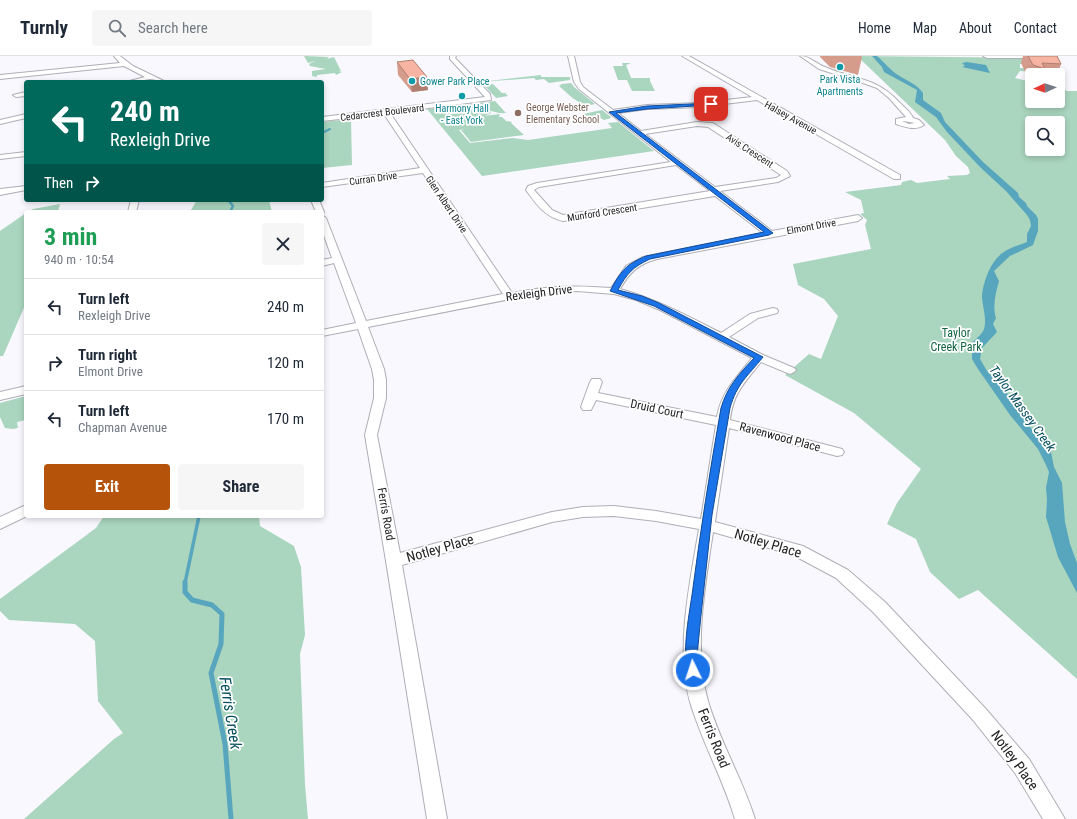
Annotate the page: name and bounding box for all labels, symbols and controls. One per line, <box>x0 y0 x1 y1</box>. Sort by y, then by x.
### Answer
search box <box>92 10 372 46</box>
text: Turnly <box>20 16 68 39</box>
icon: search <box>106 17 128 39</box>
text: Search here <box>138 19 208 37</box>
text: Home <box>858 20 891 36</box>
text: Map <box>913 20 937 36</box>
text: About <box>959 20 992 36</box>
text: Contact <box>1014 20 1057 36</box>
marker: Park Vista Apartments <box>835 62 845 72</box>
north arrow <box>1025 68 1065 108</box>
map controls <box>1025 68 1065 156</box>
place label: Park Vista Apartments <box>817 74 864 97</box>
marker: Gower Park Place <box>407 76 417 86</box>
place label: Gower Park Place <box>420 76 490 87</box>
pin <box>694 87 728 121</box>
marker: Harmony Hall - East York <box>457 91 467 101</box>
icon: arrive <box>700 93 722 115</box>
text: 240 m <box>110 95 180 128</box>
icon: left <box>44 96 96 148</box>
street label: Halsey Avenue <box>763 99 819 136</box>
street label: Cedarcrest Boulevard <box>340 102 425 123</box>
place label: George Webster Elementary School <box>526 102 599 125</box>
place label: Harmony Hall - East York <box>435 103 489 126</box>
marker: George Webster Elementary School <box>513 108 523 118</box>
button: search <box>1025 116 1065 156</box>
text: Rexleigh Drive <box>110 129 210 150</box>
street label: Avis Crescent <box>724 131 775 170</box>
street label: Curran Drive <box>348 170 398 187</box>
icon: right <box>81 172 103 194</box>
text: Then <box>44 174 73 192</box>
street label: Glen Albert Drive <box>424 174 470 235</box>
street label: Munford Crescent <box>566 202 638 223</box>
street label: Elmont Drive <box>786 217 837 236</box>
text: 3 min <box>44 223 97 251</box>
button: close <box>262 223 304 265</box>
text: 940 m · 10:54 <box>44 252 114 267</box>
street label: Rexleigh Drive <box>505 282 573 304</box>
text: Turn left <box>78 290 129 308</box>
icon: left <box>44 296 66 318</box>
text: 240 m <box>267 298 304 316</box>
text: Rexleigh Drive <box>78 308 150 323</box>
park label: Taylor Creek Park <box>930 326 982 354</box>
text: Turn right <box>78 346 137 364</box>
icon: right <box>44 352 66 374</box>
text: 120 m <box>267 354 304 372</box>
water label: Taylor Massey Creek <box>986 362 1059 454</box>
text: Elmont Drive <box>78 364 143 379</box>
street label: Druid Court <box>629 397 685 422</box>
text: Turn left <box>78 402 129 420</box>
icon: left <box>44 408 66 430</box>
text: 170 m <box>267 410 304 428</box>
street label: Ravenwood Place <box>738 419 822 455</box>
text: Chapman Avenue <box>78 420 167 435</box>
button: Exit <box>44 464 170 510</box>
button: Share <box>178 464 304 510</box>
street label: Ferris Road <box>374 486 398 542</box>
street label: Notley Place <box>733 525 804 561</box>
street label: Notley Place <box>404 531 476 565</box>
position arrow <box>672 649 714 691</box>
water label: Ferris Creek <box>215 675 246 752</box>
street label: Ferris Road <box>695 706 733 770</box>
street label: Notley Place <box>988 727 1042 793</box>

